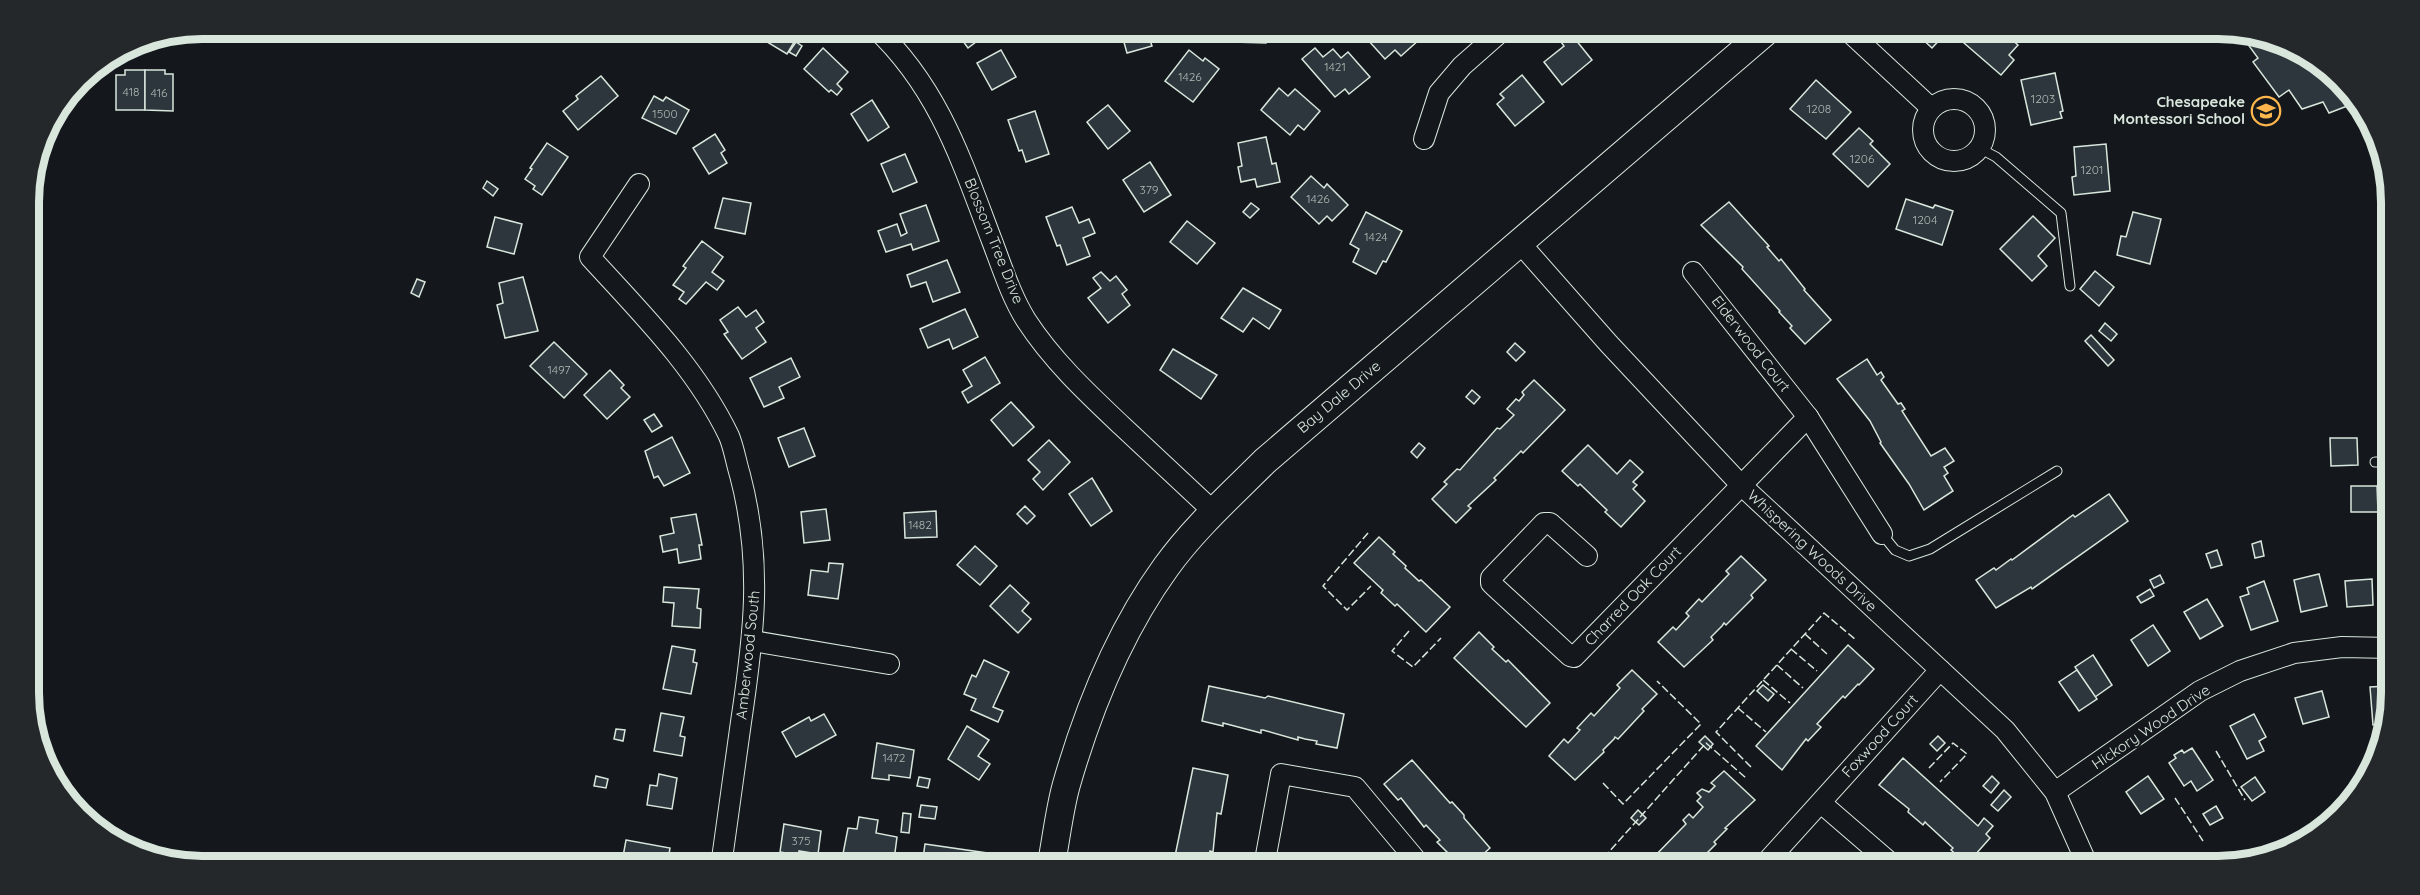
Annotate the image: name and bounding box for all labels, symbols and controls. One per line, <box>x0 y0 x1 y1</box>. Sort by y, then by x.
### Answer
house number: 1421 <box>1324 59 1346 74</box>
house number: 1426 <box>1178 69 1202 84</box>
house number: 418 <box>122 84 140 99</box>
house number: 416 <box>150 85 168 100</box>
house number: 1203 <box>2031 91 2055 106</box>
place label: Chesapeake Montessori School <box>2113 92 2245 128</box>
school or university icon: Chesapeake Montessori School <box>2250 95 2282 127</box>
house number: 1208 <box>1807 101 1831 116</box>
house number: 1500 <box>652 106 678 121</box>
house number: 1206 <box>1850 151 1875 166</box>
house number: 1201 <box>2081 162 2103 177</box>
street label: Blossom Tree Drive <box>961 175 1028 306</box>
house number: 379 <box>1139 182 1159 197</box>
house number: 1426 <box>1306 191 1330 206</box>
house number: 1204 <box>1913 212 1937 227</box>
house number: 1424 <box>1364 229 1388 244</box>
street label: Elderwood Court <box>1708 292 1795 396</box>
street label: Bay Dale Drive <box>1293 356 1384 437</box>
house number: 1497 <box>548 362 570 377</box>
street label: Whispering Woods Drive <box>1743 485 1881 616</box>
house number: 1482 <box>908 517 932 532</box>
street label: Charred Oak Court <box>1580 542 1685 649</box>
street label: Amberwood South <box>731 589 764 720</box>
street label: Hickory Wood Drive <box>2088 680 2213 773</box>
street label: Foxwood Court <box>1837 690 1922 781</box>
house number: 1472 <box>882 750 906 765</box>
house number: 375 <box>792 833 810 848</box>

